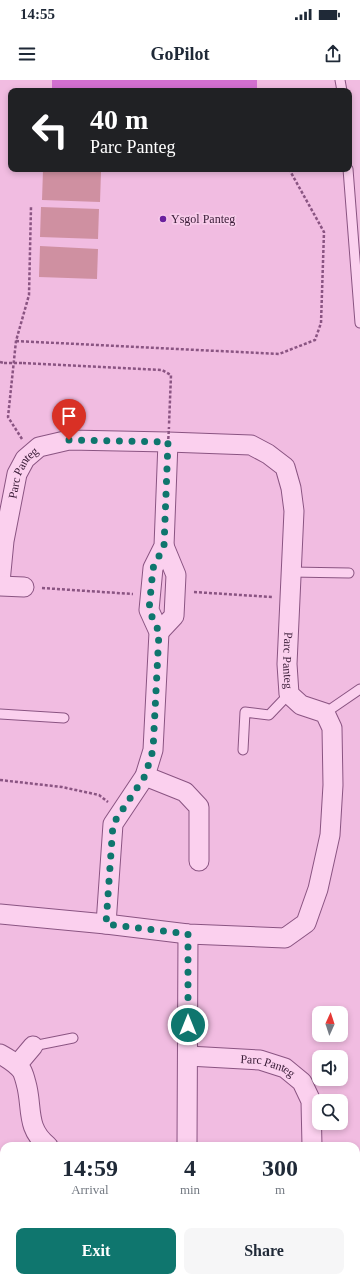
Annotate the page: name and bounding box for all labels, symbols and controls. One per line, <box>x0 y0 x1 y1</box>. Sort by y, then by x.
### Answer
text: 14:55 <box>20 6 55 22</box>
icon: menu <box>16 43 38 65</box>
icon: share <box>322 43 344 65</box>
text: GoPilot <box>151 44 210 64</box>
icon: left <box>24 104 76 156</box>
text: 40 m <box>90 104 148 135</box>
text: Parc Panteg <box>90 137 175 157</box>
place label: Ysgol Panteg <box>171 212 235 226</box>
marker: Ysgol Panteg <box>158 214 168 224</box>
pin <box>52 399 86 440</box>
icon: arrive <box>58 405 80 427</box>
street label: Parc Panteg <box>5 444 41 500</box>
street label: Parc Panteg <box>280 632 296 689</box>
position arrow <box>167 1004 209 1046</box>
north arrow <box>312 1006 348 1042</box>
map controls <box>312 1006 348 1130</box>
button: sound <box>312 1050 348 1086</box>
street label: Parc Panteg <box>240 1052 298 1080</box>
button: search <box>312 1094 348 1130</box>
text: 14:59 <box>62 1155 118 1181</box>
text: 4 <box>184 1155 196 1181</box>
text: 300 <box>262 1155 298 1181</box>
text: Arrival <box>71 1182 109 1197</box>
text: min <box>180 1182 200 1197</box>
text: m <box>275 1182 285 1197</box>
button: Exit <box>16 1228 176 1274</box>
button: Share <box>184 1228 344 1274</box>

